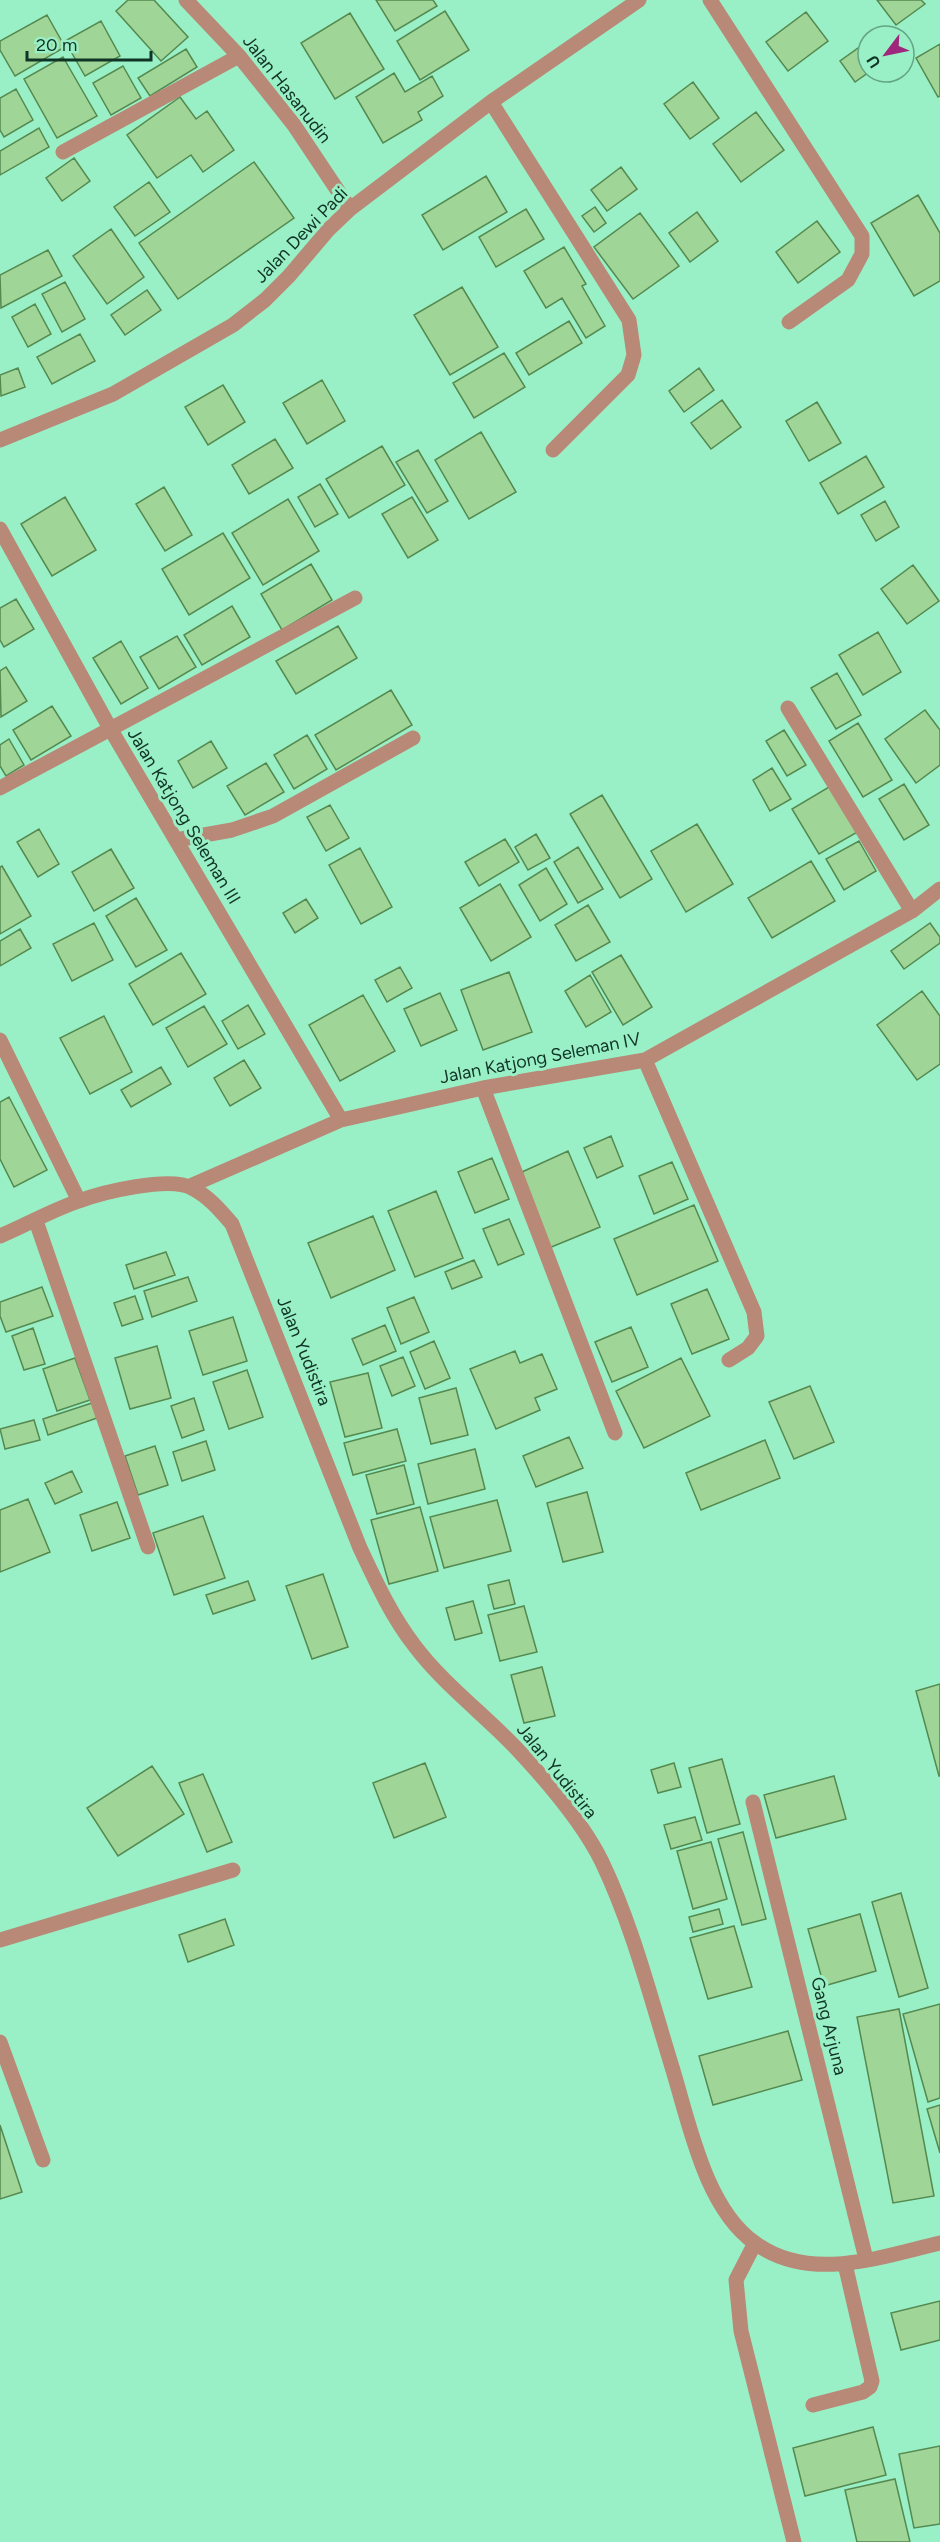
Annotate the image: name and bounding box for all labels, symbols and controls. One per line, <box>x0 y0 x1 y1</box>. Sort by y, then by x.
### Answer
scale bar <box>27 24 152 62</box>
north arrow <box>856 24 916 84</box>
street label: Jalan Hasanudin <box>238 31 336 147</box>
text: 20 m <box>36 34 77 56</box>
text: U <box>863 52 885 71</box>
street label: Jalan Dewi Padi <box>250 182 352 288</box>
street label: Jalan Katjong Seleman III <box>123 724 245 908</box>
street label: Jalan Katjong Seleman IV <box>438 1028 643 1088</box>
street label: Jalan Yudistira <box>272 1293 336 1409</box>
street label: Jalan Yudistira <box>512 1719 602 1823</box>
street label: Gang Arjuna <box>806 1975 852 2077</box>

